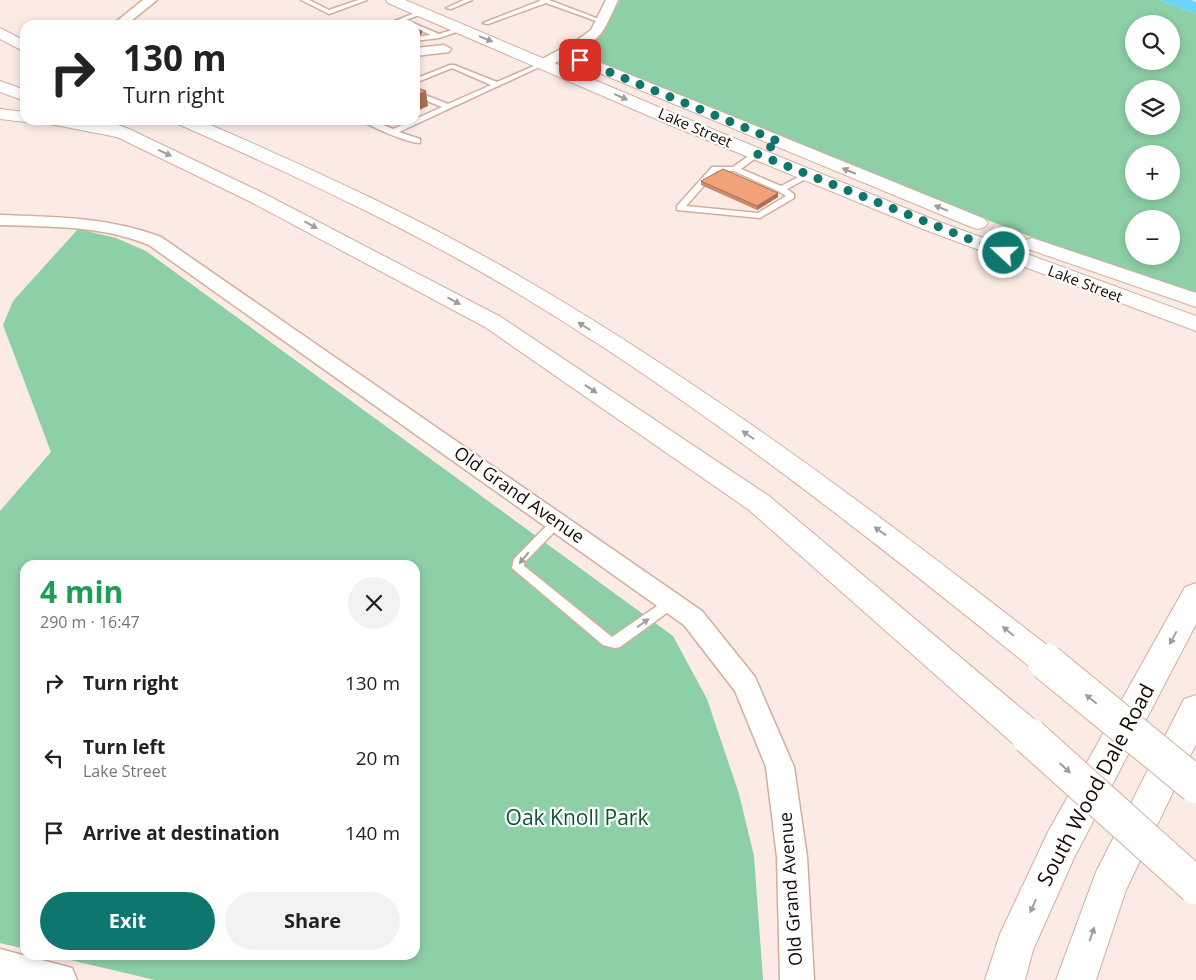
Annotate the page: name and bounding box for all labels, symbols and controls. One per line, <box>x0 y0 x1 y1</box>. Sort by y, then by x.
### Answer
map controls <box>1125 15 1180 265</box>
button: search <box>1125 15 1180 70</box>
text: 130 m <box>123 34 227 81</box>
one-way arrow <box>479 36 493 44</box>
pin <box>559 39 601 81</box>
icon: right <box>40 40 105 105</box>
icon: arrive <box>566 46 594 74</box>
text: Turn right <box>123 79 225 109</box>
button: layers <box>1125 80 1180 135</box>
one-way arrow <box>614 94 628 102</box>
street label: Lake Street <box>655 103 735 152</box>
button: + <box>1125 145 1180 200</box>
one-way arrow <box>158 149 172 157</box>
one-way arrow <box>842 166 856 174</box>
one-way arrow <box>933 204 948 212</box>
button: − <box>1125 210 1180 265</box>
one-way arrow <box>303 221 318 229</box>
position arrow <box>977 226 1029 278</box>
street label: Lake Street <box>1045 260 1125 306</box>
one-way arrow <box>447 297 462 305</box>
one-way arrow <box>577 322 590 331</box>
one-way arrow <box>584 384 598 393</box>
one-way arrow <box>741 430 755 440</box>
street label: Old Grand Avenue <box>450 440 590 548</box>
one-way arrow <box>874 525 887 536</box>
one-way arrow <box>518 551 529 564</box>
text: 4 min <box>40 571 123 612</box>
button: close <box>348 577 400 629</box>
text: 290 m · 16:47 <box>40 611 140 633</box>
one-way arrow <box>636 618 650 628</box>
one-way arrow <box>1001 626 1014 637</box>
one-way arrow <box>1169 631 1178 645</box>
icon: right <box>40 669 68 697</box>
text: Turn right <box>83 670 178 696</box>
text: 130 m <box>345 670 400 696</box>
street label: South Wood Dale Road <box>1030 678 1160 891</box>
one-way arrow <box>1084 693 1097 704</box>
text: Turn left <box>83 734 165 760</box>
icon: left <box>40 744 68 772</box>
text: 20 m <box>356 745 400 771</box>
text: Lake Street <box>83 760 166 782</box>
one-way arrow <box>1059 762 1071 774</box>
park label: Oak Knoll Park <box>506 803 648 831</box>
street label: Old Grand Avenue <box>773 811 807 967</box>
icon: arrive <box>40 819 68 847</box>
text: Arrive at destination <box>83 820 280 846</box>
text: 140 m <box>345 820 400 846</box>
button: Exit <box>40 892 215 950</box>
button: Share <box>225 892 400 950</box>
one-way arrow <box>1029 899 1037 913</box>
one-way arrow <box>1088 926 1096 941</box>

